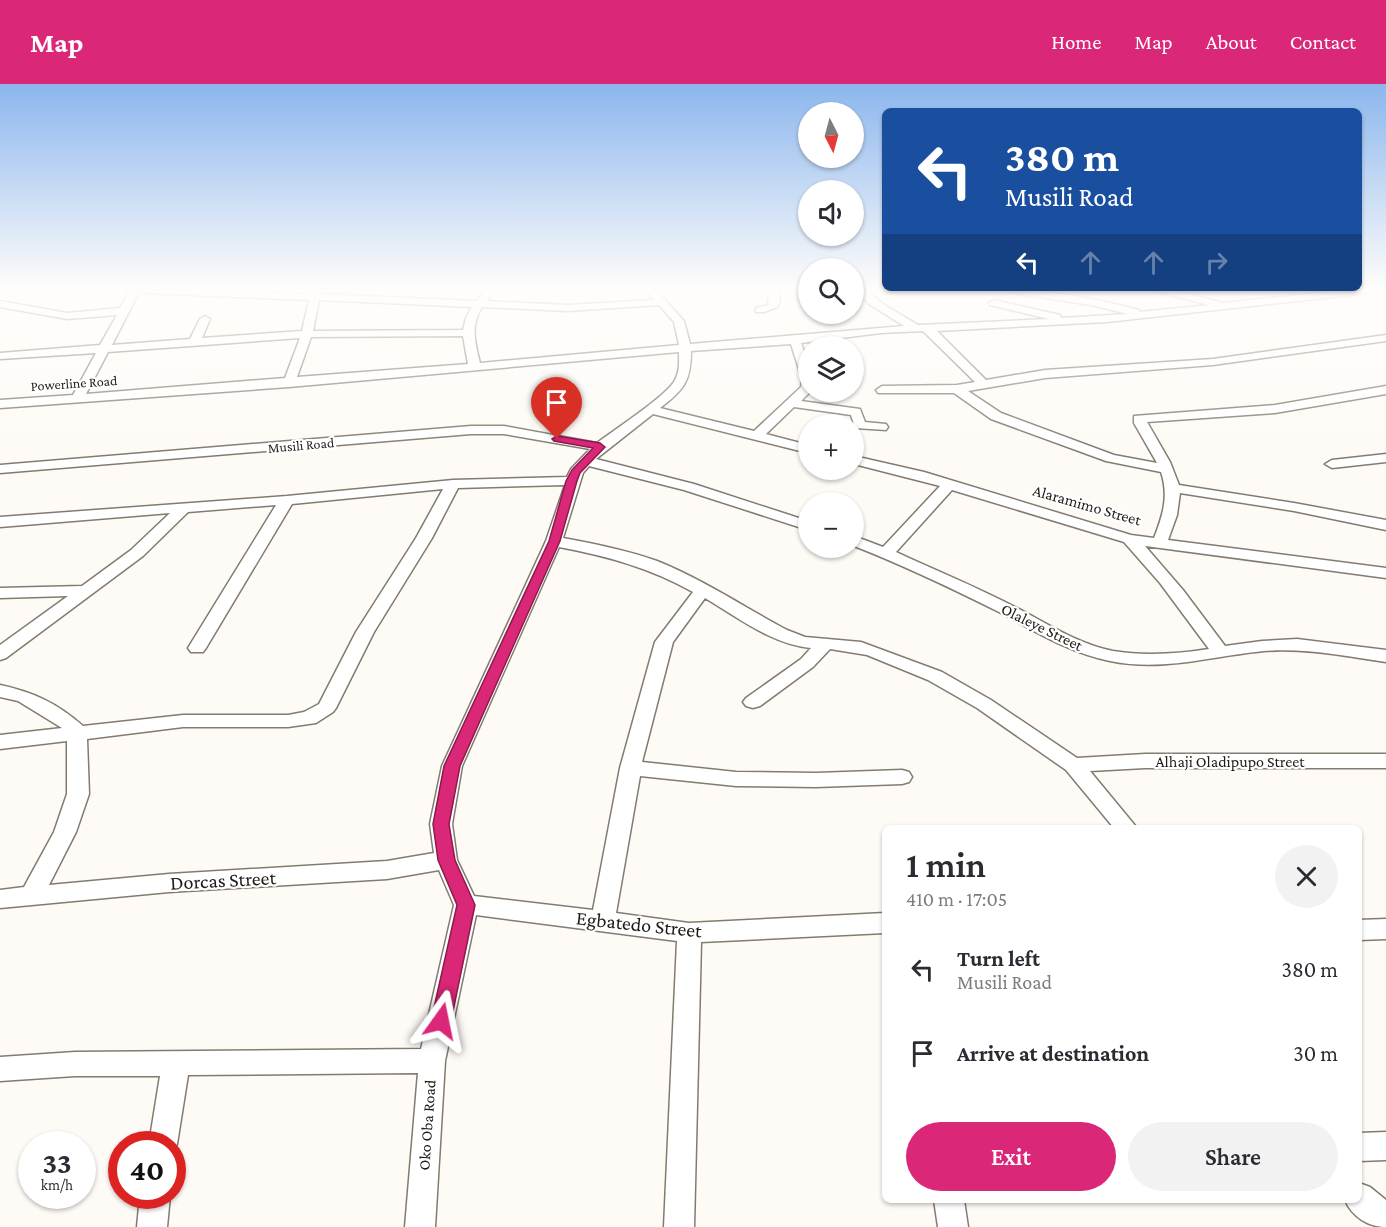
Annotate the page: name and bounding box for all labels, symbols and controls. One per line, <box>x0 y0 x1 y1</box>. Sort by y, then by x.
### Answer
text: Map <box>30 27 83 58</box>
text: Home <box>1051 30 1101 54</box>
text: Map <box>1134 30 1173 54</box>
text: About <box>1206 30 1257 54</box>
text: Contact <box>1290 30 1356 54</box>
north arrow <box>798 102 864 168</box>
map controls <box>798 102 864 558</box>
icon: left <box>906 132 984 210</box>
text: 380 m <box>1005 133 1119 180</box>
button: sound <box>798 180 864 246</box>
text: Musili Road <box>1005 182 1133 212</box>
icon: left <box>1011 246 1044 279</box>
icon: ahead <box>1074 246 1107 279</box>
icon: ahead <box>1137 246 1170 279</box>
icon: right <box>1200 246 1233 279</box>
button: search <box>798 258 864 324</box>
button: layers <box>798 336 864 402</box>
street label: Powerline Road <box>30 372 119 394</box>
pin <box>531 377 582 439</box>
icon: arrive <box>540 386 573 419</box>
button: + <box>798 414 864 480</box>
street label: Musili Road <box>267 434 335 456</box>
street label: Alaramimo Street <box>1031 481 1144 529</box>
button: − <box>798 492 864 558</box>
street label: Olaleye Street <box>998 600 1086 655</box>
street label: Alhaji Oladipupo Street <box>1156 753 1305 771</box>
text: 1 min <box>906 845 986 885</box>
button: close <box>1275 845 1338 908</box>
street label: Dorcas Street <box>170 866 277 894</box>
text: 410 m · 17:05 <box>906 888 1007 910</box>
street label: Egbatedo Street <box>575 906 703 943</box>
text: Turn left <box>957 946 1040 971</box>
icon: left <box>906 953 939 986</box>
text: 380 m <box>1281 957 1338 982</box>
text: Musili Road <box>957 971 1052 993</box>
position arrow <box>409 989 473 1053</box>
icon: arrive <box>906 1037 939 1070</box>
text: Arrive at destination <box>957 1041 1149 1066</box>
text: 30 m <box>1293 1041 1338 1066</box>
street label: Oko Oba Road <box>415 1078 439 1171</box>
button: Exit <box>906 1122 1116 1191</box>
button: Share <box>1128 1122 1338 1191</box>
speed limit sign: 40 <box>108 1131 186 1209</box>
text: 33 <box>42 1146 72 1179</box>
text: km/h <box>41 1177 73 1193</box>

